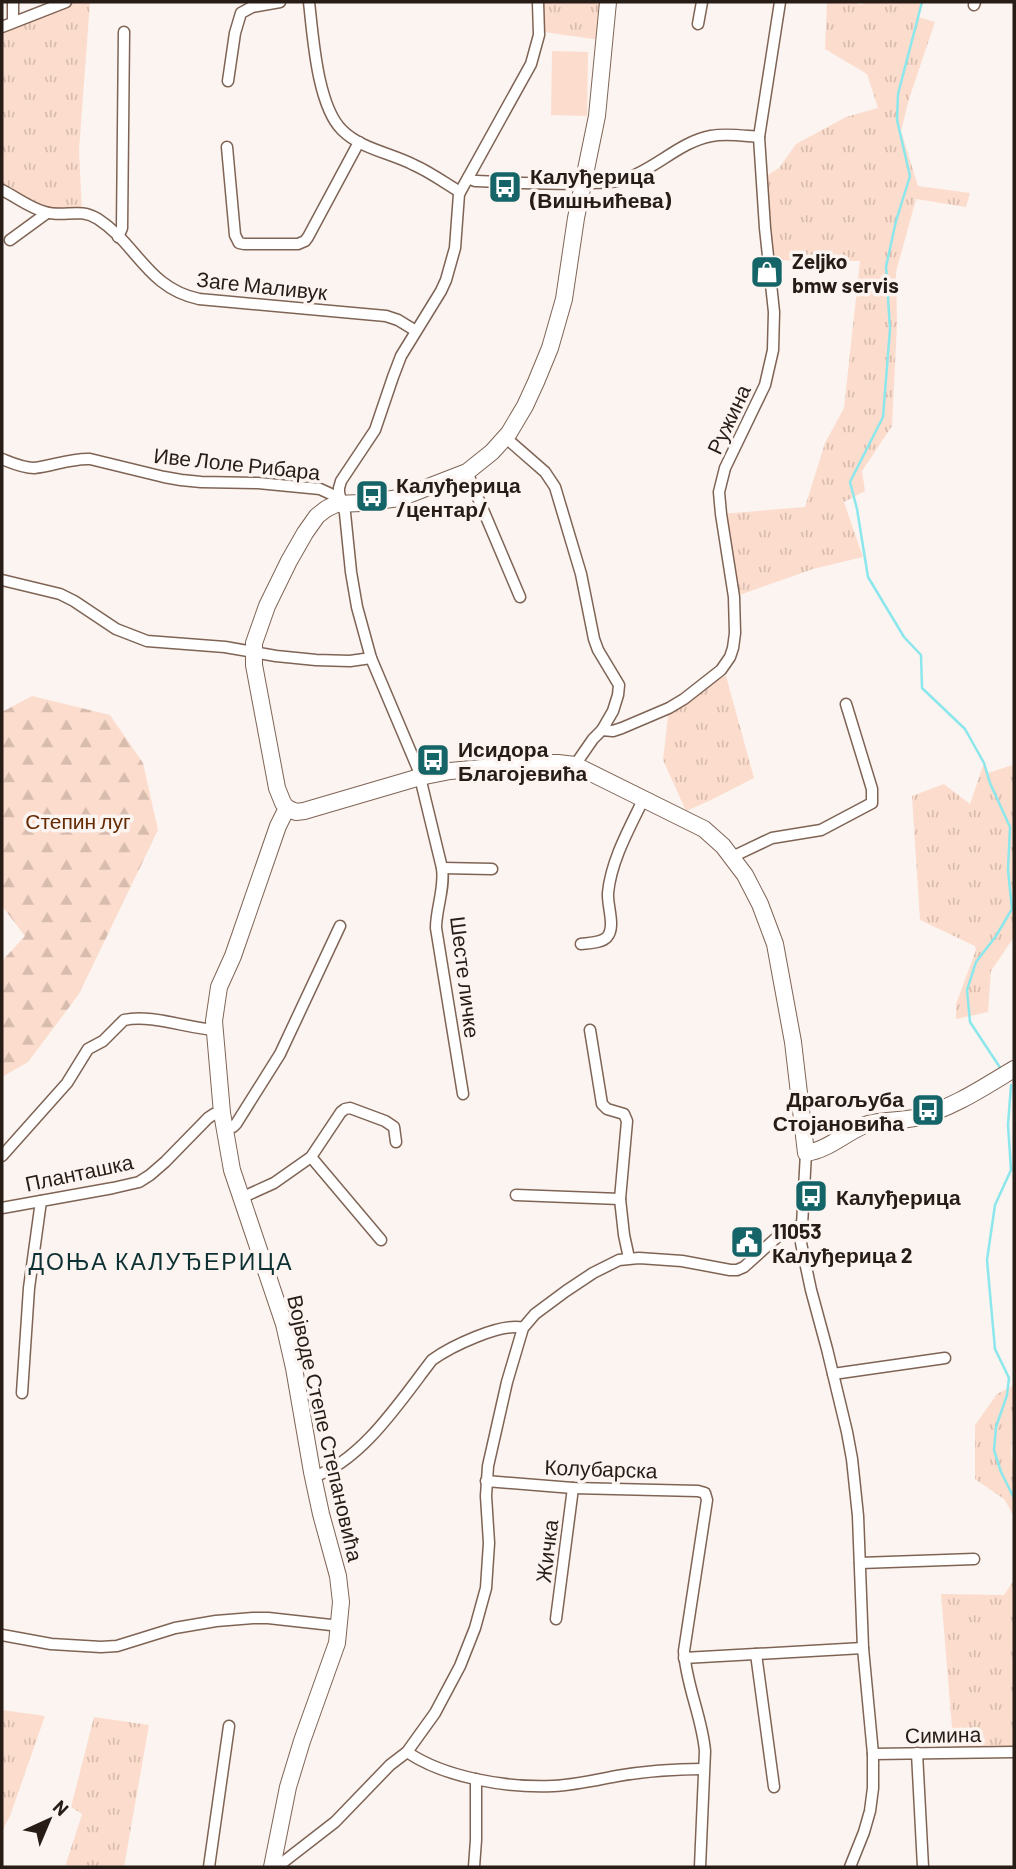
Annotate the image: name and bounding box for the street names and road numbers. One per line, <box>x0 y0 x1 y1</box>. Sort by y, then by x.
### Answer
street label: Заге Маливук <box>195 266 329 304</box>
street label: Ружина <box>701 380 755 458</box>
street label: Иве Лоле Рибара <box>152 442 322 484</box>
street label: Шесте личке <box>446 915 486 1039</box>
street label: Планташка <box>23 1148 136 1196</box>
street label: Војводе Степе Степановића <box>283 1292 369 1564</box>
street label: Колубарска <box>544 1454 658 1482</box>
street label: Жичка <box>530 1518 562 1584</box>
street label: Симина <box>905 1721 982 1747</box>

